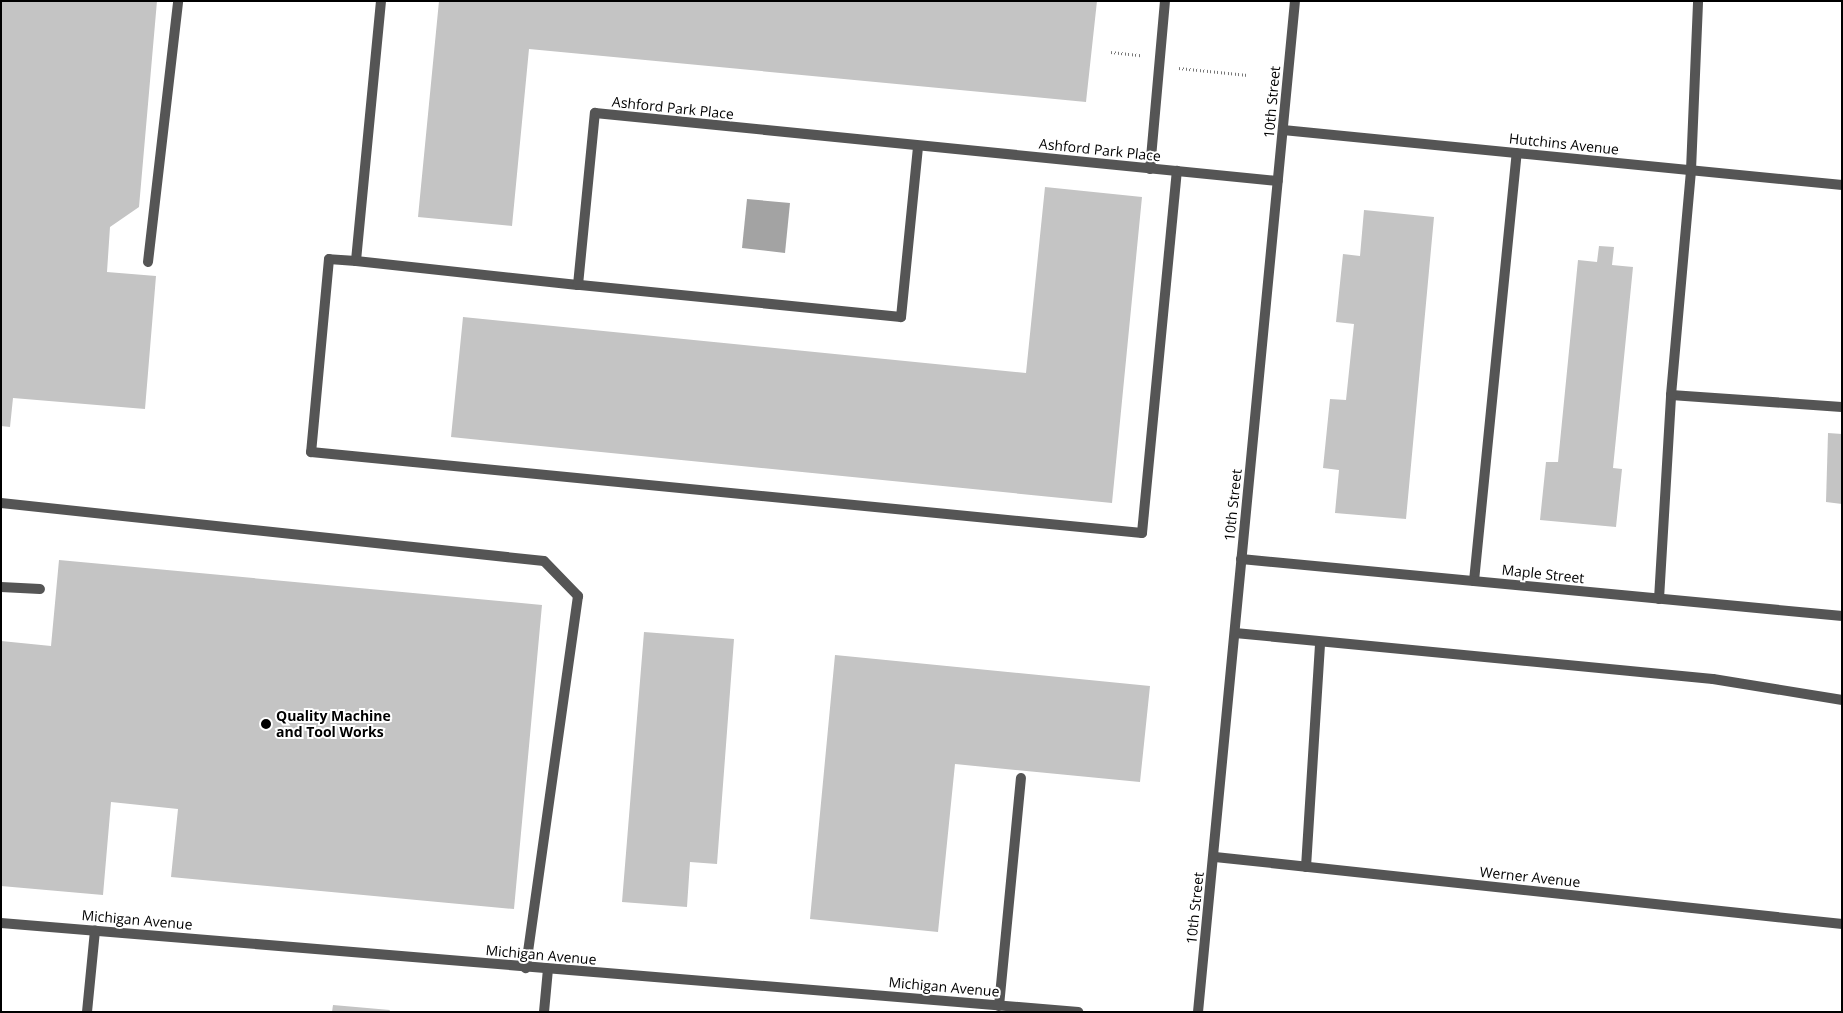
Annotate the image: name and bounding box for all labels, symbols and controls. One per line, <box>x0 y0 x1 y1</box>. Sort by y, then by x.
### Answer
street label: 10th Street <box>1260 65 1284 139</box>
street label: Ashford Park Place <box>611 93 735 123</box>
street label: Hutchins Avenue <box>1508 130 1620 158</box>
street label: Ashford Park Place <box>1038 135 1162 165</box>
street label: 10th Street <box>1221 468 1245 542</box>
street label: Maple Street <box>1501 561 1585 587</box>
place label: Quality Machine and Tool Works <box>276 708 391 740</box>
marker: Quality Machine and Tool Works <box>260 718 272 730</box>
street label: Werner Avenue <box>1479 863 1581 891</box>
street label: 10th Street <box>1183 871 1207 945</box>
street label: Michigan Avenue <box>81 907 193 933</box>
street label: Michigan Avenue <box>485 942 597 968</box>
street label: Michigan Avenue <box>888 974 1000 1000</box>

